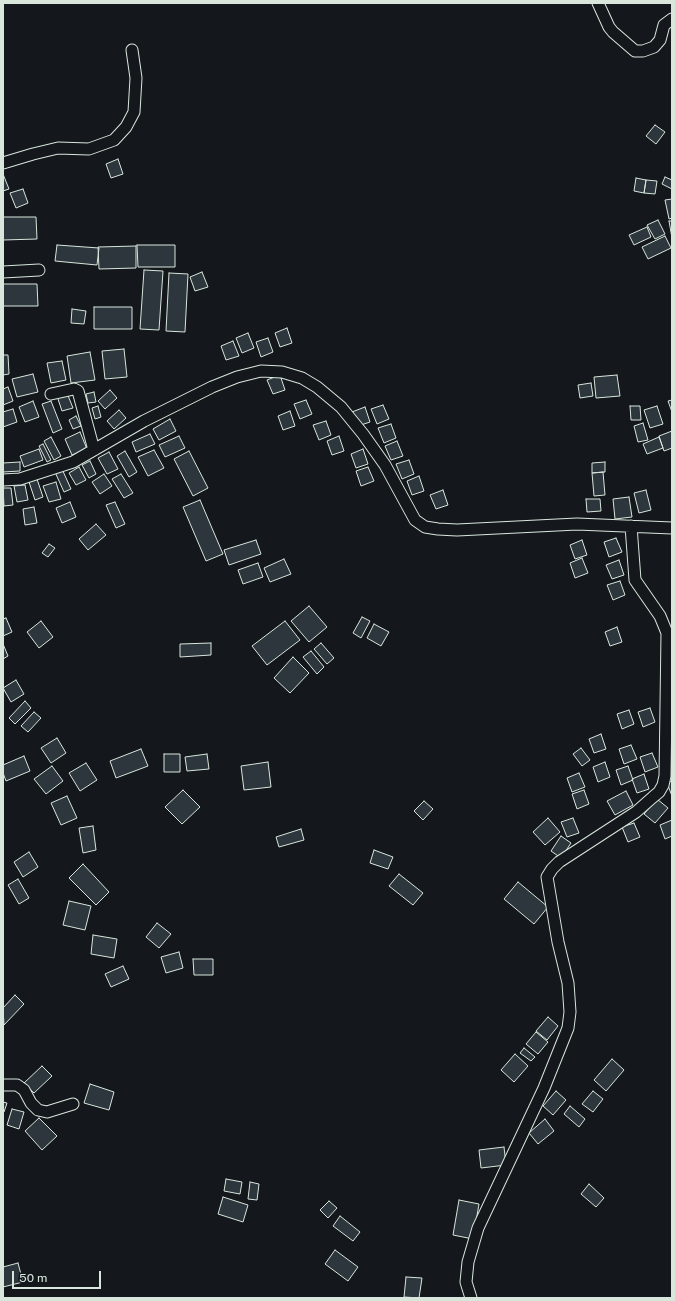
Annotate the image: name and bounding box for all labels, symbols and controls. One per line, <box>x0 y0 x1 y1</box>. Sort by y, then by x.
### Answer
scale bar <box>14 1263 103 1289</box>
text: 50 m <box>19 1271 47 1285</box>

